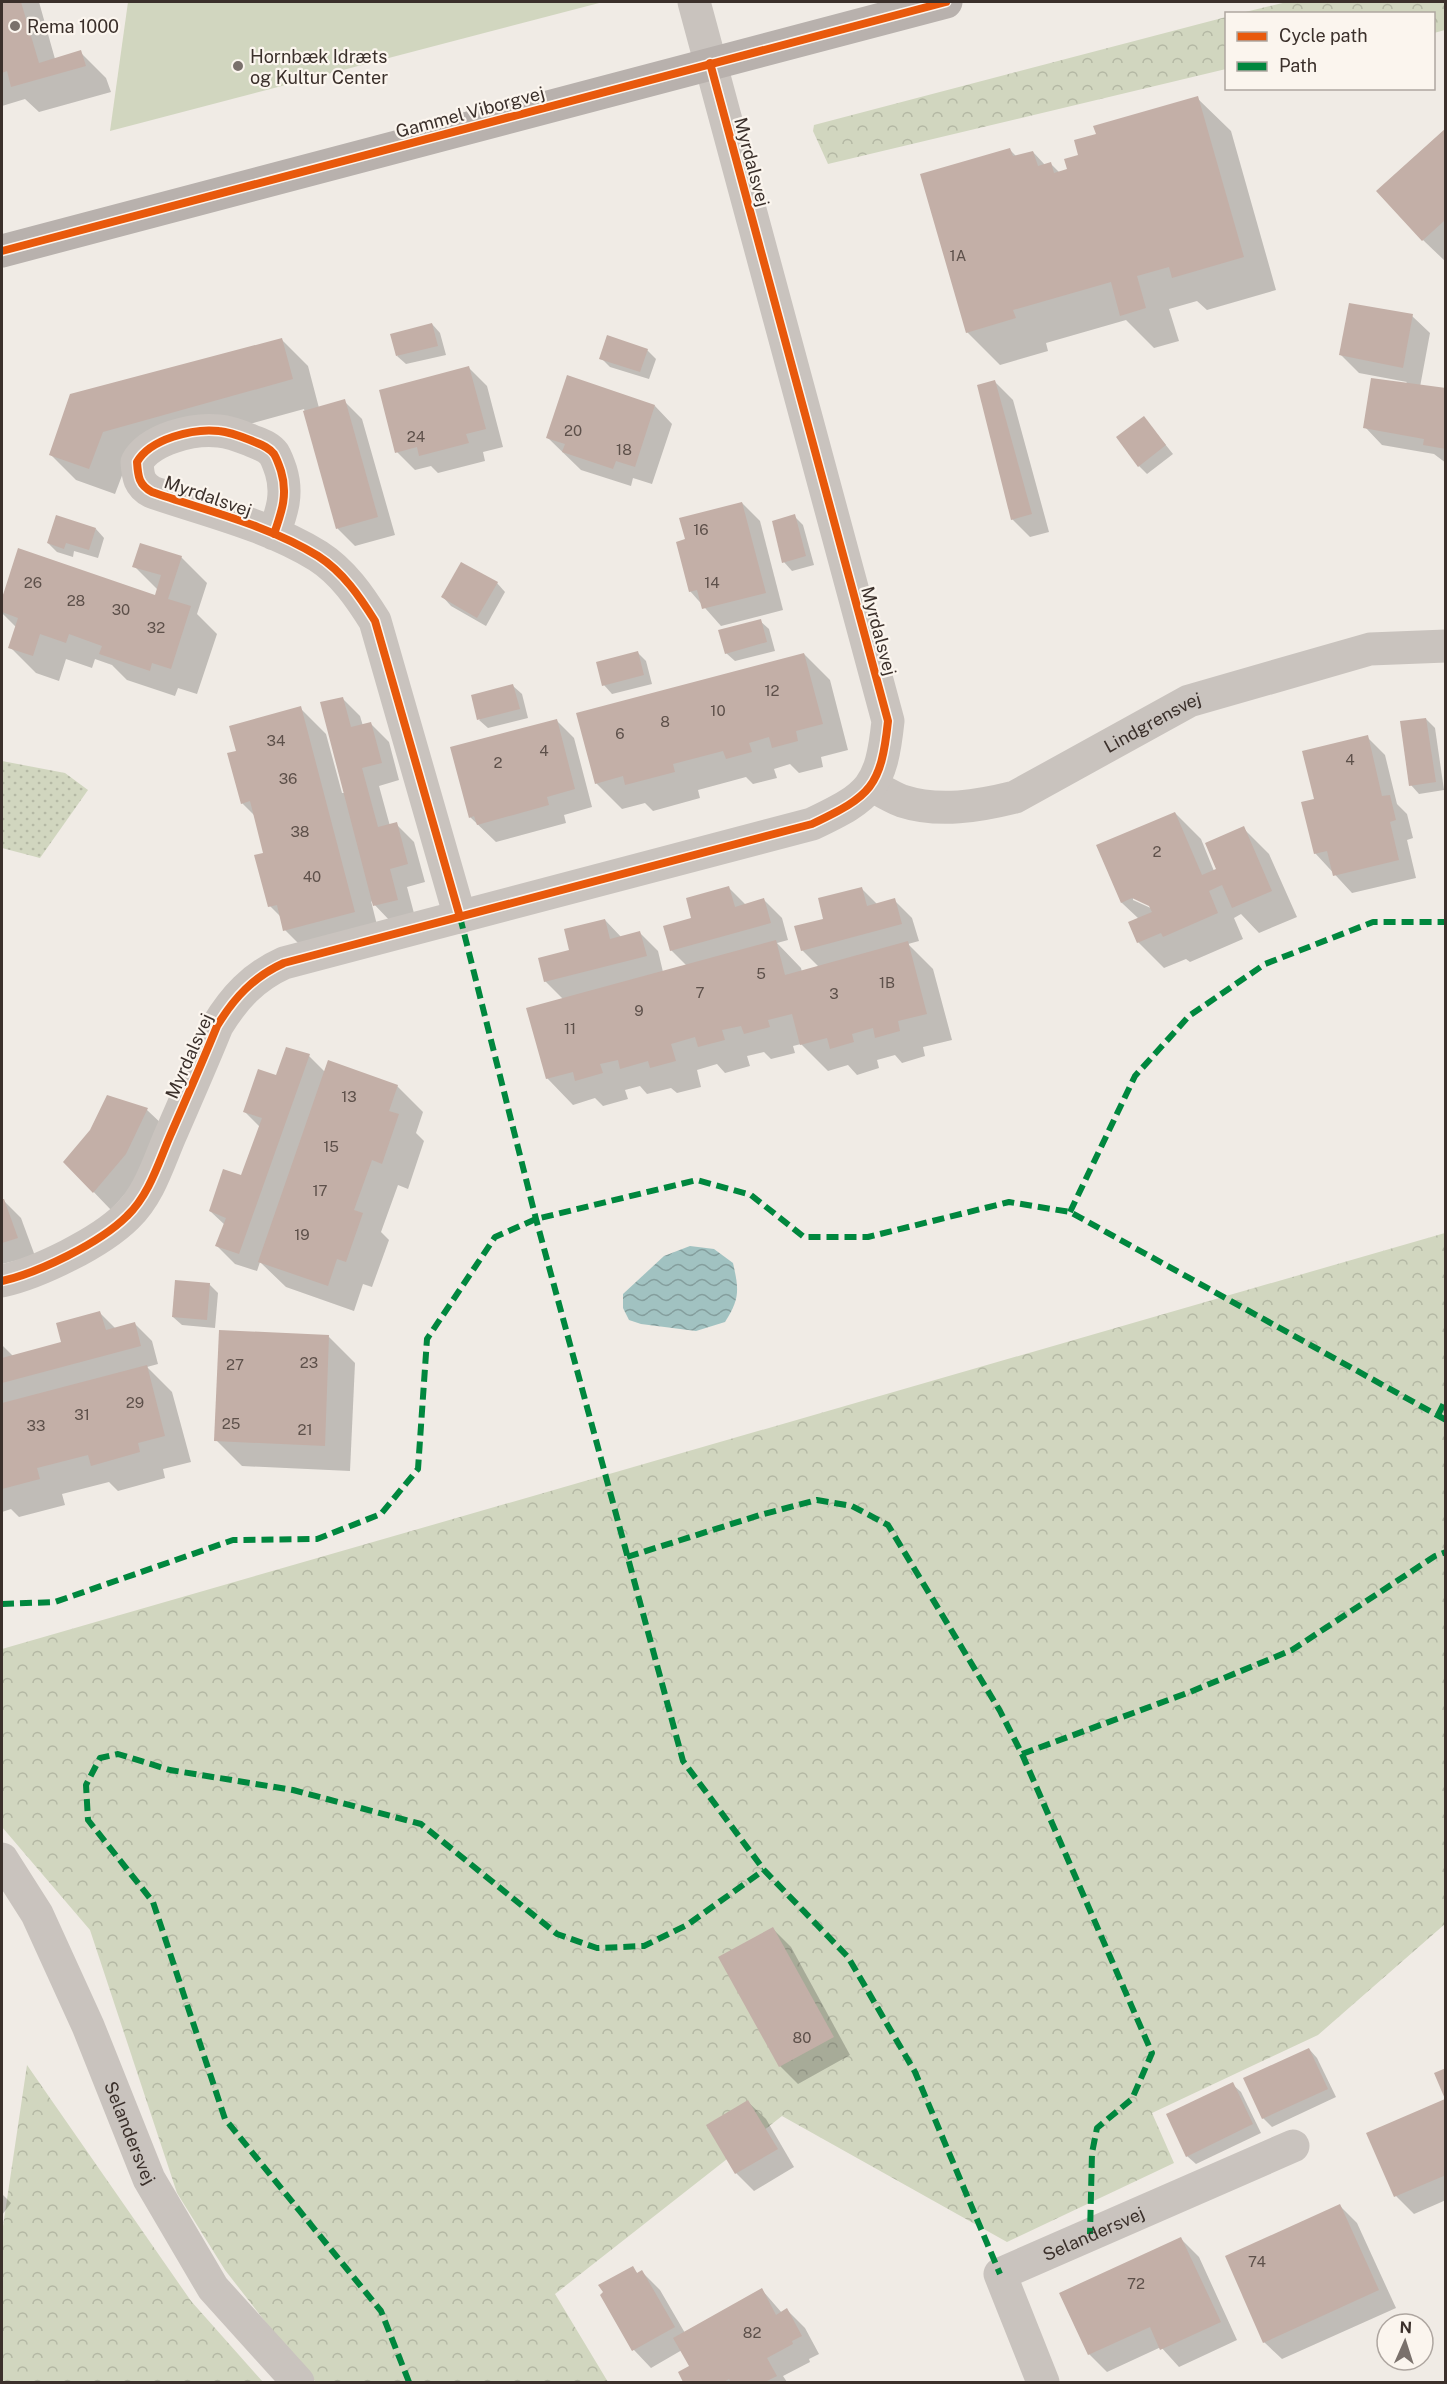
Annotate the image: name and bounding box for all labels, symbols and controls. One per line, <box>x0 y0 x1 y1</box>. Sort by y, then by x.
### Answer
legend <box>1225 12 1435 90</box>
place label: Rema 1000 <box>27 16 119 37</box>
marker: Rema 1000 <box>8 19 22 33</box>
text: Cycle path <box>1279 25 1368 46</box>
place label: Hornbæk Idræts og Kultur Center <box>250 46 388 88</box>
text: Path <box>1279 55 1317 76</box>
marker: Hornbæk Idræts og Kultur Center <box>231 59 245 73</box>
street label: Gammel Viborgvej <box>393 82 547 142</box>
street label: Myrdalsvej <box>730 115 774 209</box>
house number: 1A <box>950 247 967 264</box>
house number: 20 <box>564 422 582 439</box>
house number: 24 <box>407 428 425 445</box>
house number: 18 <box>616 441 632 458</box>
street label: Myrdalsvej <box>161 471 255 521</box>
house number: 16 <box>693 521 709 538</box>
house number: 26 <box>24 574 42 591</box>
house number: 14 <box>704 574 720 591</box>
street label: Myrdalsvej <box>857 584 901 678</box>
house number: 28 <box>67 592 85 609</box>
house number: 30 <box>112 601 130 618</box>
house number: 32 <box>147 619 165 636</box>
house number: 12 <box>764 682 780 699</box>
street label: Lindgrensvej <box>1100 688 1203 756</box>
house number: 10 <box>710 702 726 719</box>
house number: 8 <box>660 713 670 730</box>
house number: 6 <box>615 725 625 742</box>
house number: 34 <box>267 732 285 749</box>
house number: 4 <box>539 742 549 759</box>
house number: 4 <box>1345 751 1355 768</box>
house number: 2 <box>494 754 503 771</box>
house number: 36 <box>279 770 297 787</box>
house number: 38 <box>290 823 310 840</box>
house number: 2 <box>1153 843 1162 860</box>
house number: 40 <box>303 868 321 885</box>
house number: 5 <box>756 965 766 982</box>
house number: 1B <box>879 974 895 991</box>
house number: 7 <box>695 984 705 1001</box>
house number: 3 <box>829 985 839 1002</box>
house number: 9 <box>634 1002 644 1019</box>
street label: Myrdalsvej <box>161 1010 217 1102</box>
house number: 11 <box>564 1020 576 1037</box>
house number: 13 <box>341 1088 357 1105</box>
house number: 15 <box>323 1138 339 1155</box>
house number: 17 <box>312 1182 328 1199</box>
house number: 19 <box>294 1226 310 1243</box>
house number: 23 <box>300 1354 318 1371</box>
house number: 27 <box>226 1356 244 1373</box>
house number: 29 <box>126 1394 144 1411</box>
house number: 31 <box>74 1406 90 1423</box>
house number: 25 <box>222 1415 240 1432</box>
house number: 33 <box>27 1417 45 1434</box>
house number: 21 <box>297 1421 313 1438</box>
house number: 80 <box>793 2029 811 2046</box>
street label: Selandersvej <box>101 2078 160 2188</box>
street label: Selandersvej <box>1039 2202 1147 2265</box>
house number: 74 <box>1248 2253 1266 2270</box>
house number: 72 <box>1127 2275 1145 2292</box>
north arrow <box>1375 2312 1435 2372</box>
text: N <box>1399 2318 1413 2337</box>
house number: 82 <box>743 2324 761 2341</box>

